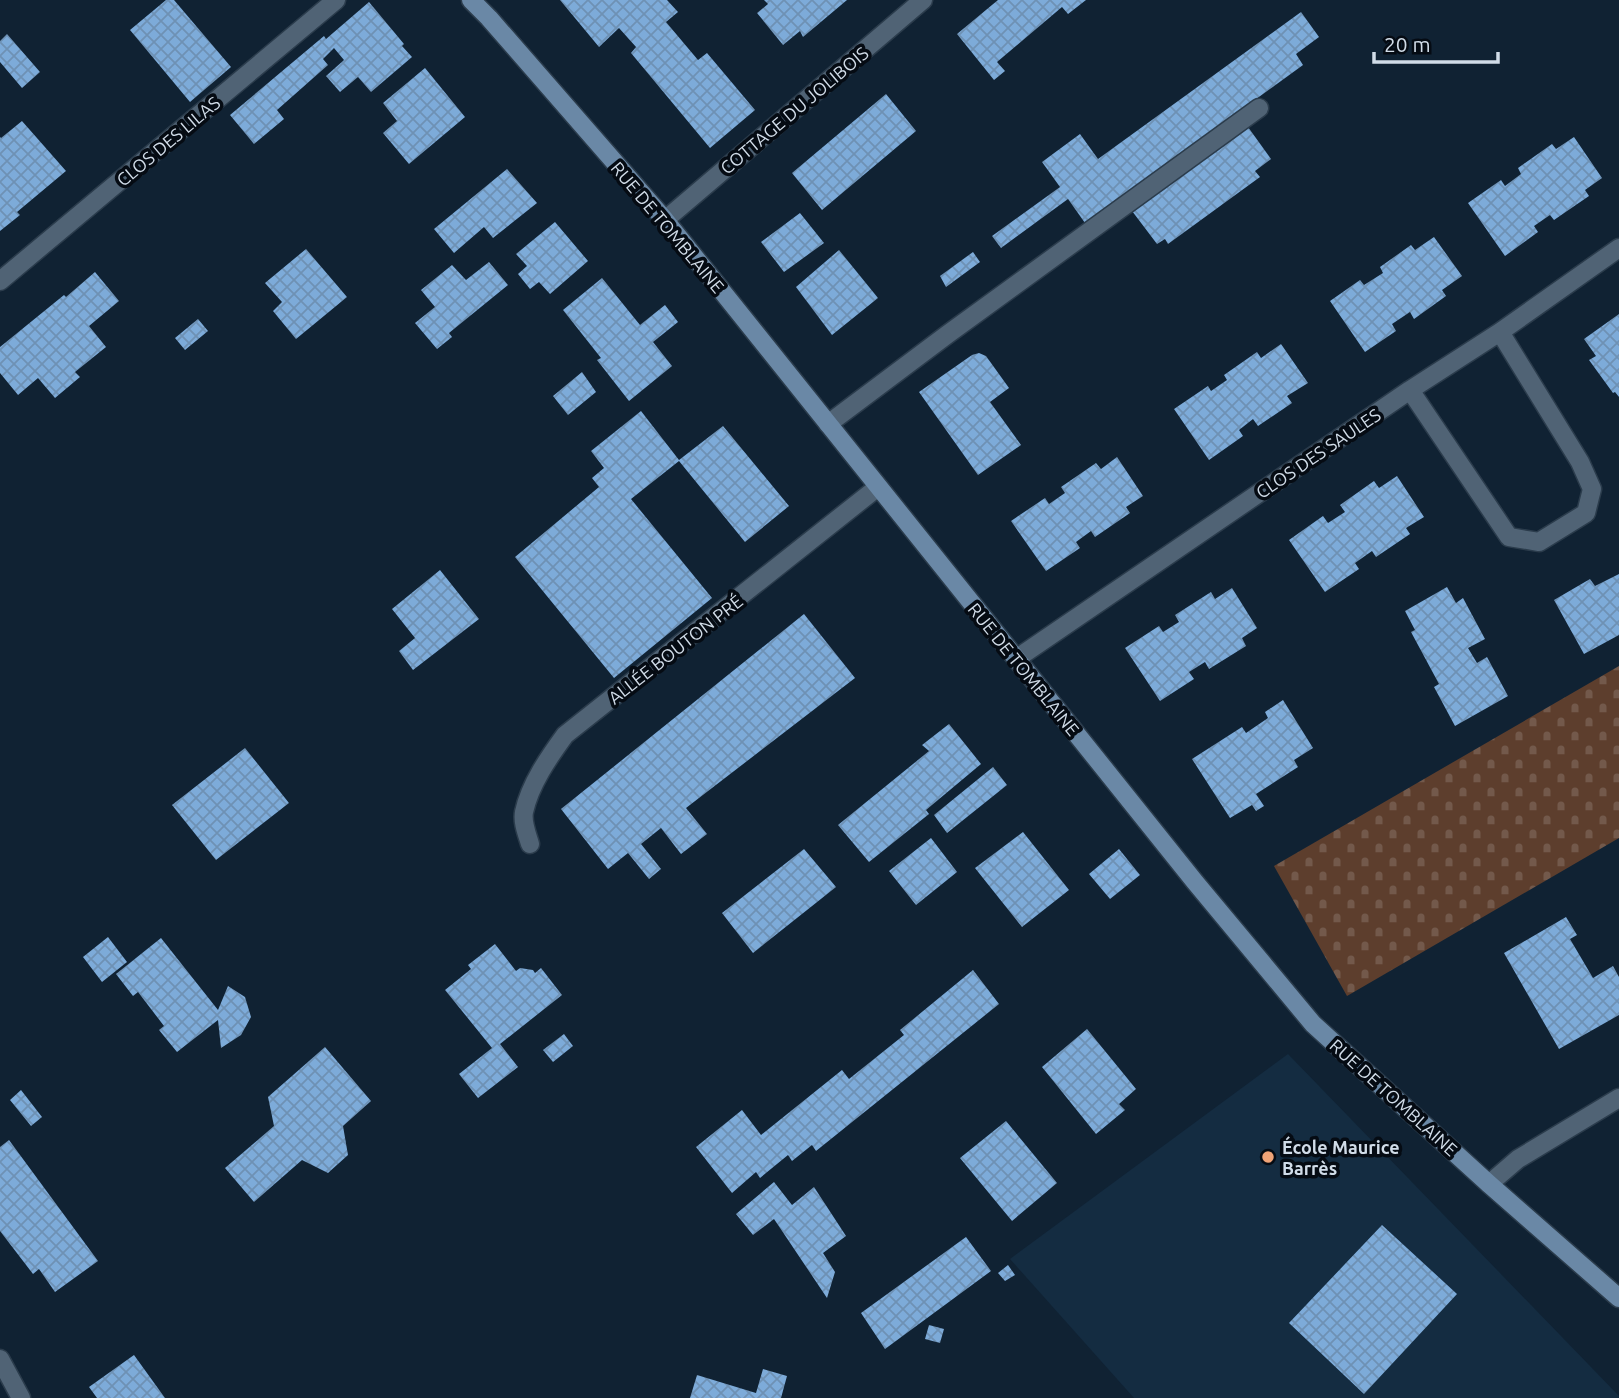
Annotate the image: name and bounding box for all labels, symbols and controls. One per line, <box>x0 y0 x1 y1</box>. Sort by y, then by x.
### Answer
scale bar <box>1374 21 1498 65</box>
text: 20 m <box>1384 32 1431 56</box>
street label: COTTAGE DU JOLIBOIS <box>716 42 872 178</box>
street label: CLOS DES LILAS <box>112 92 224 190</box>
street label: RUE DE TOMBLAINE <box>608 158 728 296</box>
street label: CLOS DES SAULES <box>1252 404 1384 502</box>
street label: ALLÉE BOUTON PRÉ <box>603 590 746 708</box>
street label: RUE DE TOMBLAINE <box>965 599 1083 739</box>
street label: RUE DE TOMBLAINE <box>1326 1035 1462 1159</box>
place label: École Maurice Barrès <box>1282 1136 1400 1178</box>
marker: École Maurice Barrès <box>1260 1149 1276 1165</box>

